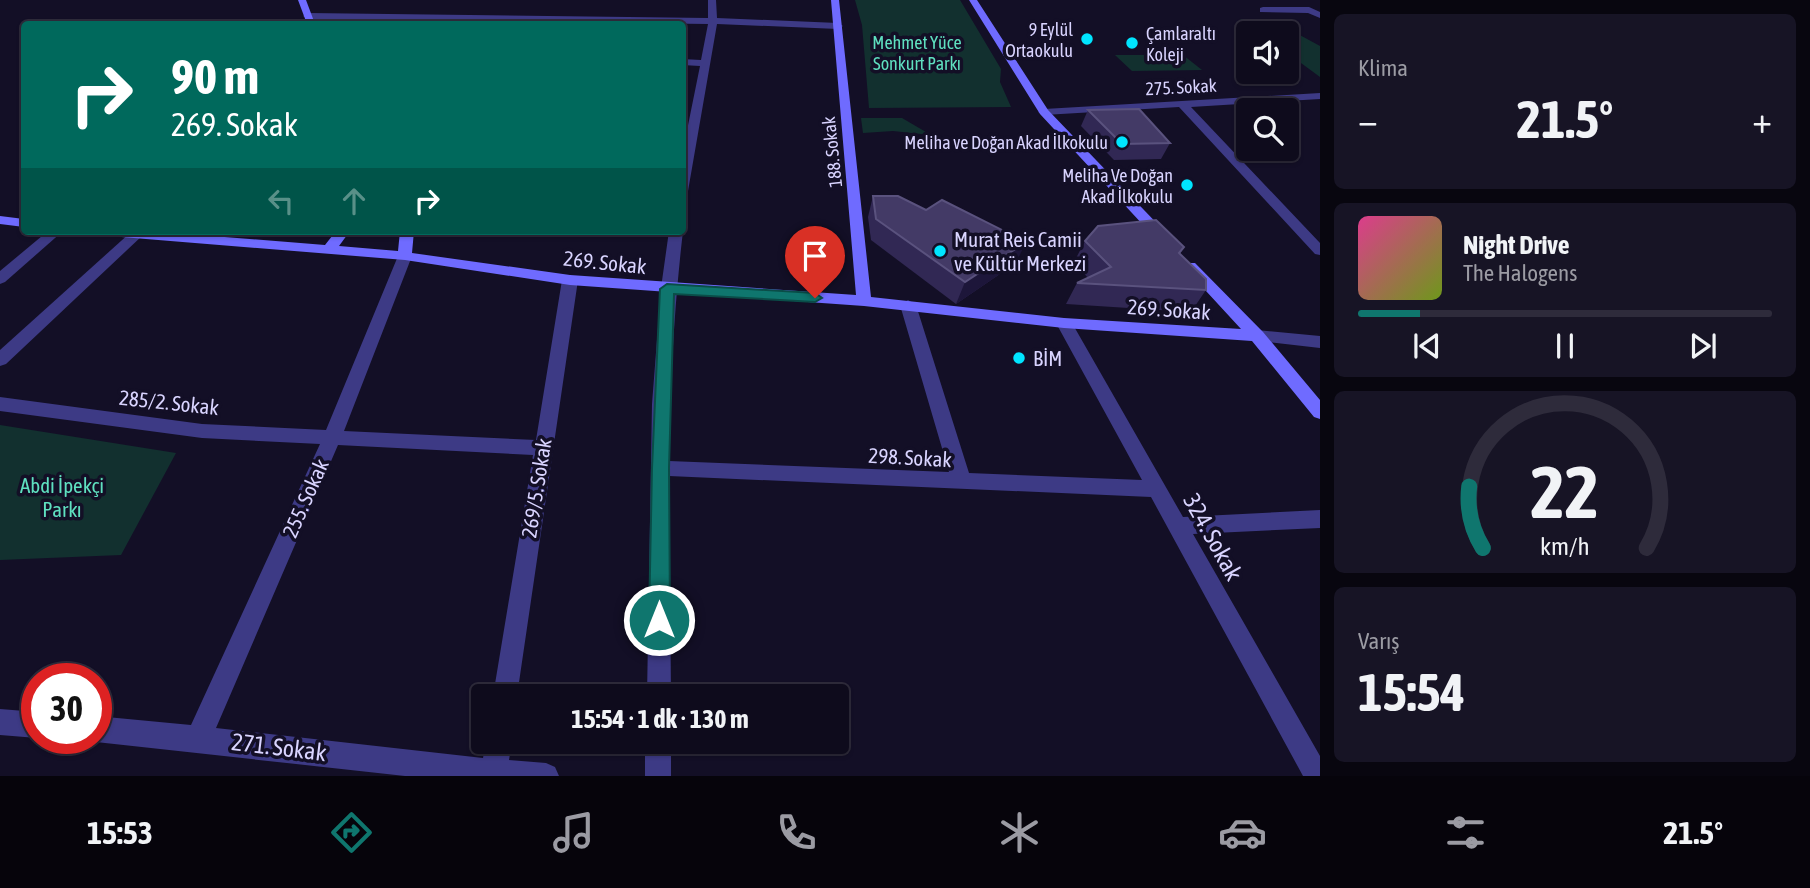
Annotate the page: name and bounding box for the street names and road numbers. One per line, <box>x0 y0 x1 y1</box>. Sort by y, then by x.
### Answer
street label: 275. Sokak <box>1145 75 1217 99</box>
street label: 188. Sokak <box>818 115 846 189</box>
street label: 269. Sokak <box>562 246 648 278</box>
street label: 269. Sokak <box>1127 294 1211 324</box>
street label: 285/2. Sokak <box>118 385 220 419</box>
street label: 269/5. Sokak <box>516 437 556 539</box>
street label: 298. Sokak <box>868 443 952 471</box>
street label: 255. Sokak <box>277 455 333 541</box>
street label: 324. Sokak <box>1178 489 1248 585</box>
street label: 271. Sokak <box>230 728 328 766</box>

